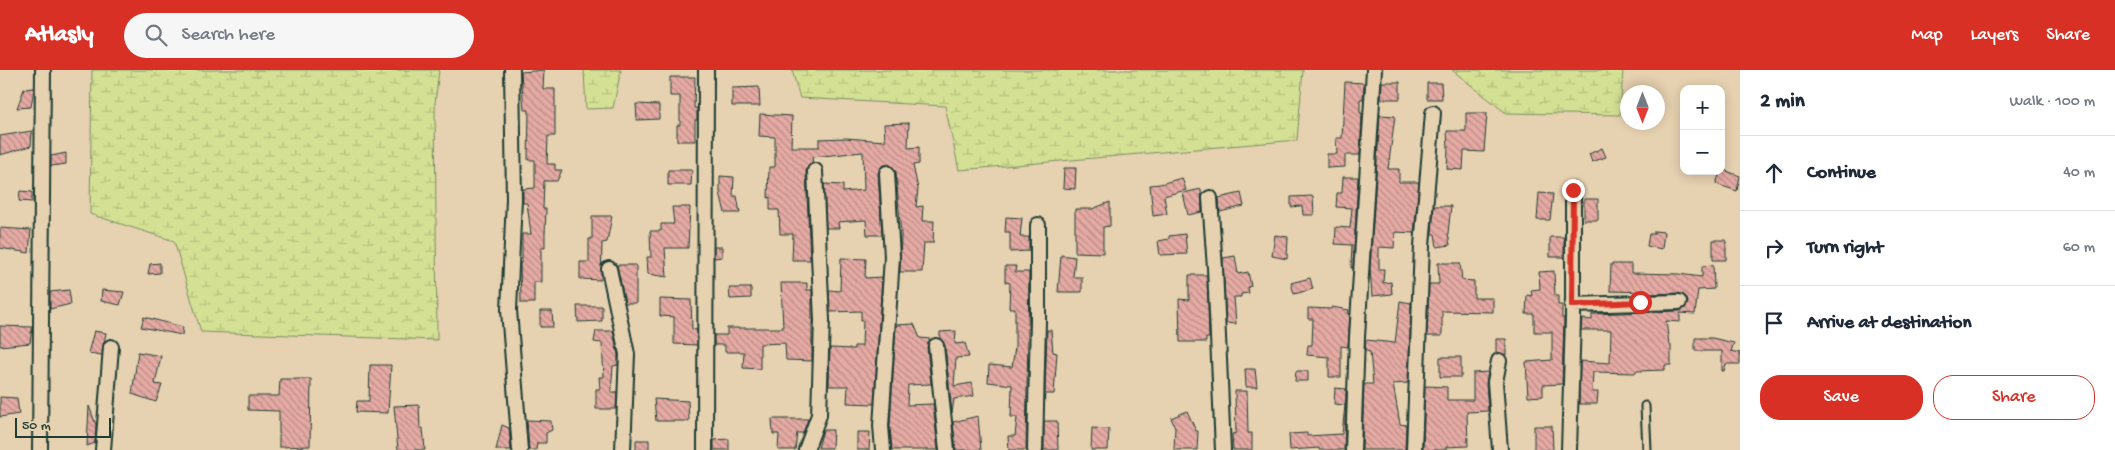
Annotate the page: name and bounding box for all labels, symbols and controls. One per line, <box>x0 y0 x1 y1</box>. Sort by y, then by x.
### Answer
search box <box>124 13 474 58</box>
text: Atlasly <box>25 21 94 50</box>
icon: search <box>142 21 170 49</box>
text: Search here <box>182 24 275 47</box>
text: Map <box>1911 25 1943 46</box>
text: Layers <box>1971 25 2018 46</box>
text: Share <box>2046 25 2090 46</box>
north arrow <box>1620 85 1665 130</box>
map controls <box>1680 85 1725 175</box>
button: + <box>1680 85 1725 130</box>
text: 2 min <box>1760 90 1805 115</box>
text: Walk · 100 m <box>2009 93 2095 112</box>
button: − <box>1680 130 1725 175</box>
icon: ahead <box>1760 159 1788 187</box>
text: Continue <box>1807 162 1876 185</box>
text: 40 m <box>2063 164 2095 183</box>
route end <box>1562 179 1585 202</box>
icon: right <box>1760 234 1788 262</box>
text: Turn right <box>1807 237 1883 260</box>
text: 60 m <box>2063 239 2095 258</box>
route start <box>1629 291 1652 314</box>
icon: arrive <box>1760 309 1788 337</box>
text: Arrive at destination <box>1807 312 1971 335</box>
button: Save <box>1760 375 1923 420</box>
button: Share <box>1933 375 2095 420</box>
scale bar <box>15 415 111 438</box>
text: 50 m <box>22 418 51 435</box>

